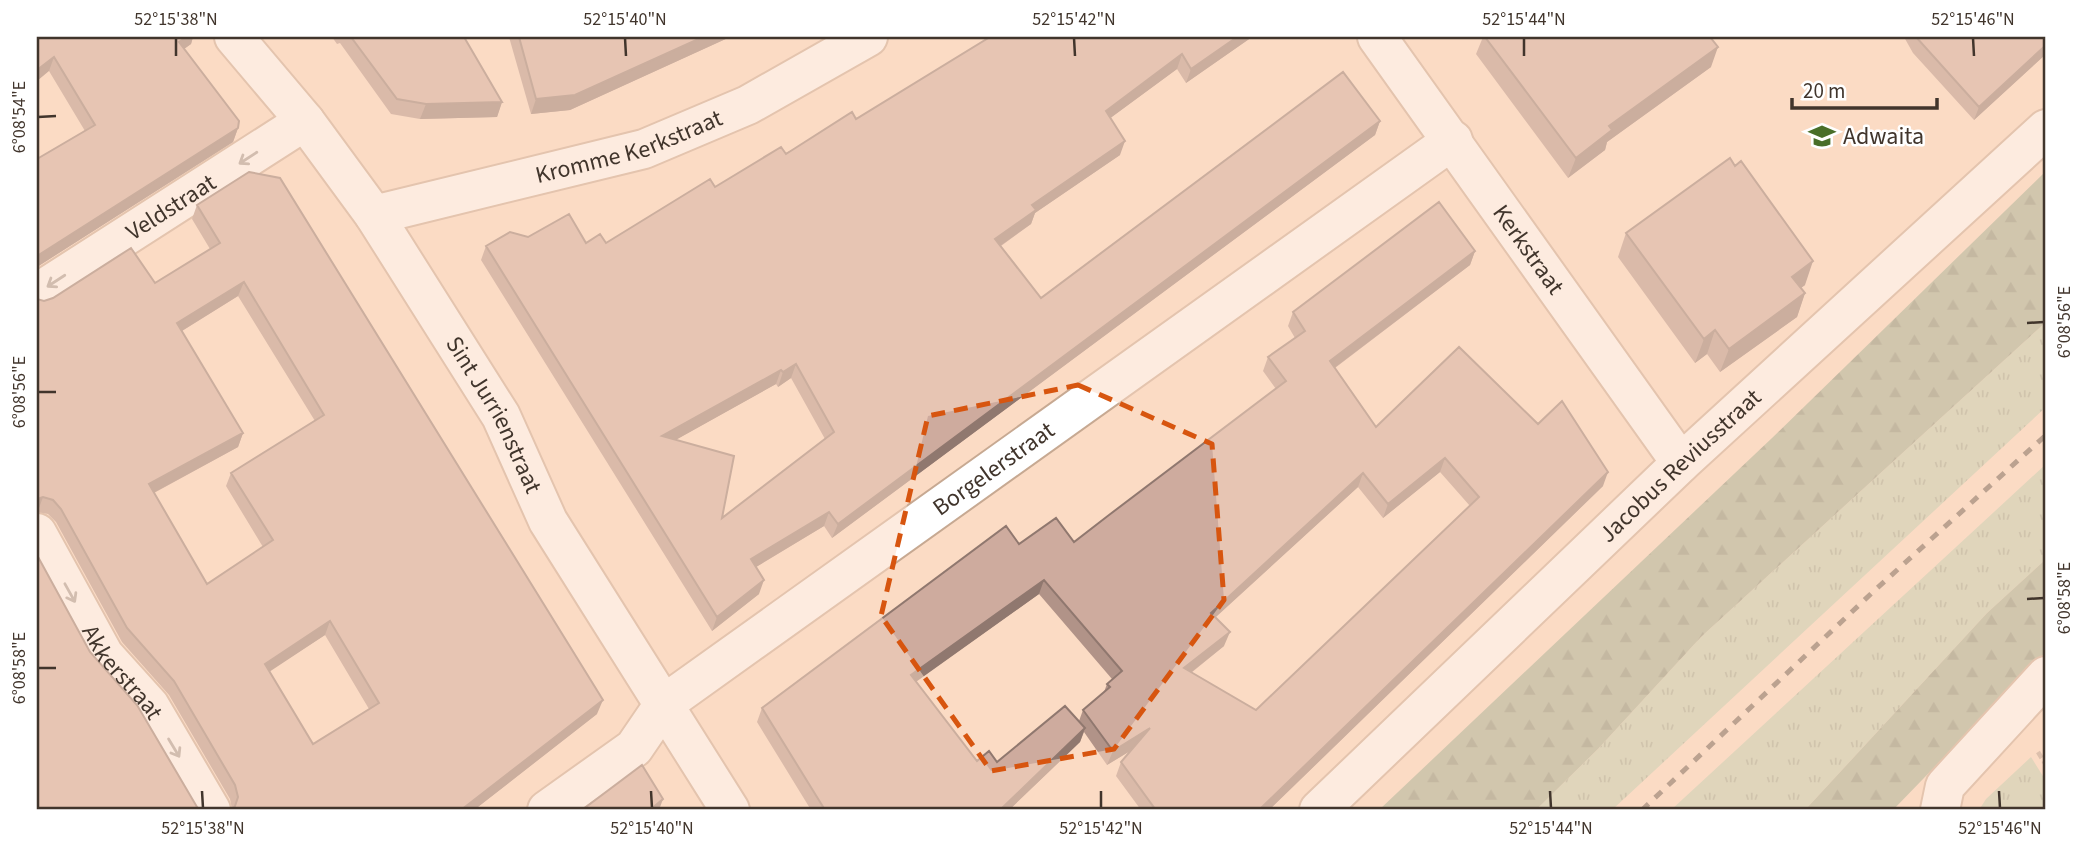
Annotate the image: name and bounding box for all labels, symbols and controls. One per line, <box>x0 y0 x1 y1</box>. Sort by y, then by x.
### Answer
text: 52°15'38"N <box>134 7 218 32</box>
text: 52°15'40"N <box>583 7 667 32</box>
text: 52°15'42"N <box>1032 7 1116 32</box>
text: 52°15'44"N <box>1482 7 1566 32</box>
text: 52°15'46"N <box>1931 7 2015 32</box>
scale bar <box>1792 66 1938 110</box>
text: 20 m <box>1803 76 1845 106</box>
text: 6°08'54"E <box>7 81 32 153</box>
street label: Kromme Kerkstraat <box>532 100 728 192</box>
place label: Adwaita <box>1843 119 1924 154</box>
school or university icon: Adwaita <box>1807 121 1837 151</box>
one-way arrow <box>238 151 258 165</box>
street label: Veldstraat <box>119 165 223 249</box>
street label: Kerkstraat <box>1484 197 1573 302</box>
one-way arrow <box>47 274 67 288</box>
text: 6°08'56"E <box>2052 286 2077 358</box>
street label: Sint Jurrienstraat <box>437 329 551 499</box>
text: 6°08'56"E <box>7 356 32 428</box>
street label: Jacobus Reviusstraat <box>1591 380 1769 550</box>
street label: Borgelerstraat <box>925 413 1062 524</box>
text: 6°08'58"E <box>2052 562 2077 634</box>
one-way arrow <box>64 582 77 603</box>
street label: Akkerstraat <box>73 618 172 726</box>
text: 6°08'58"E <box>7 632 32 704</box>
one-way arrow <box>168 737 182 757</box>
text: 52°15'38"N <box>161 816 245 841</box>
text: 52°15'40"N <box>610 816 694 841</box>
text: 52°15'42"N <box>1059 816 1143 841</box>
text: 52°15'44"N <box>1509 816 1593 841</box>
text: 52°15'46"N <box>1958 816 2042 841</box>

